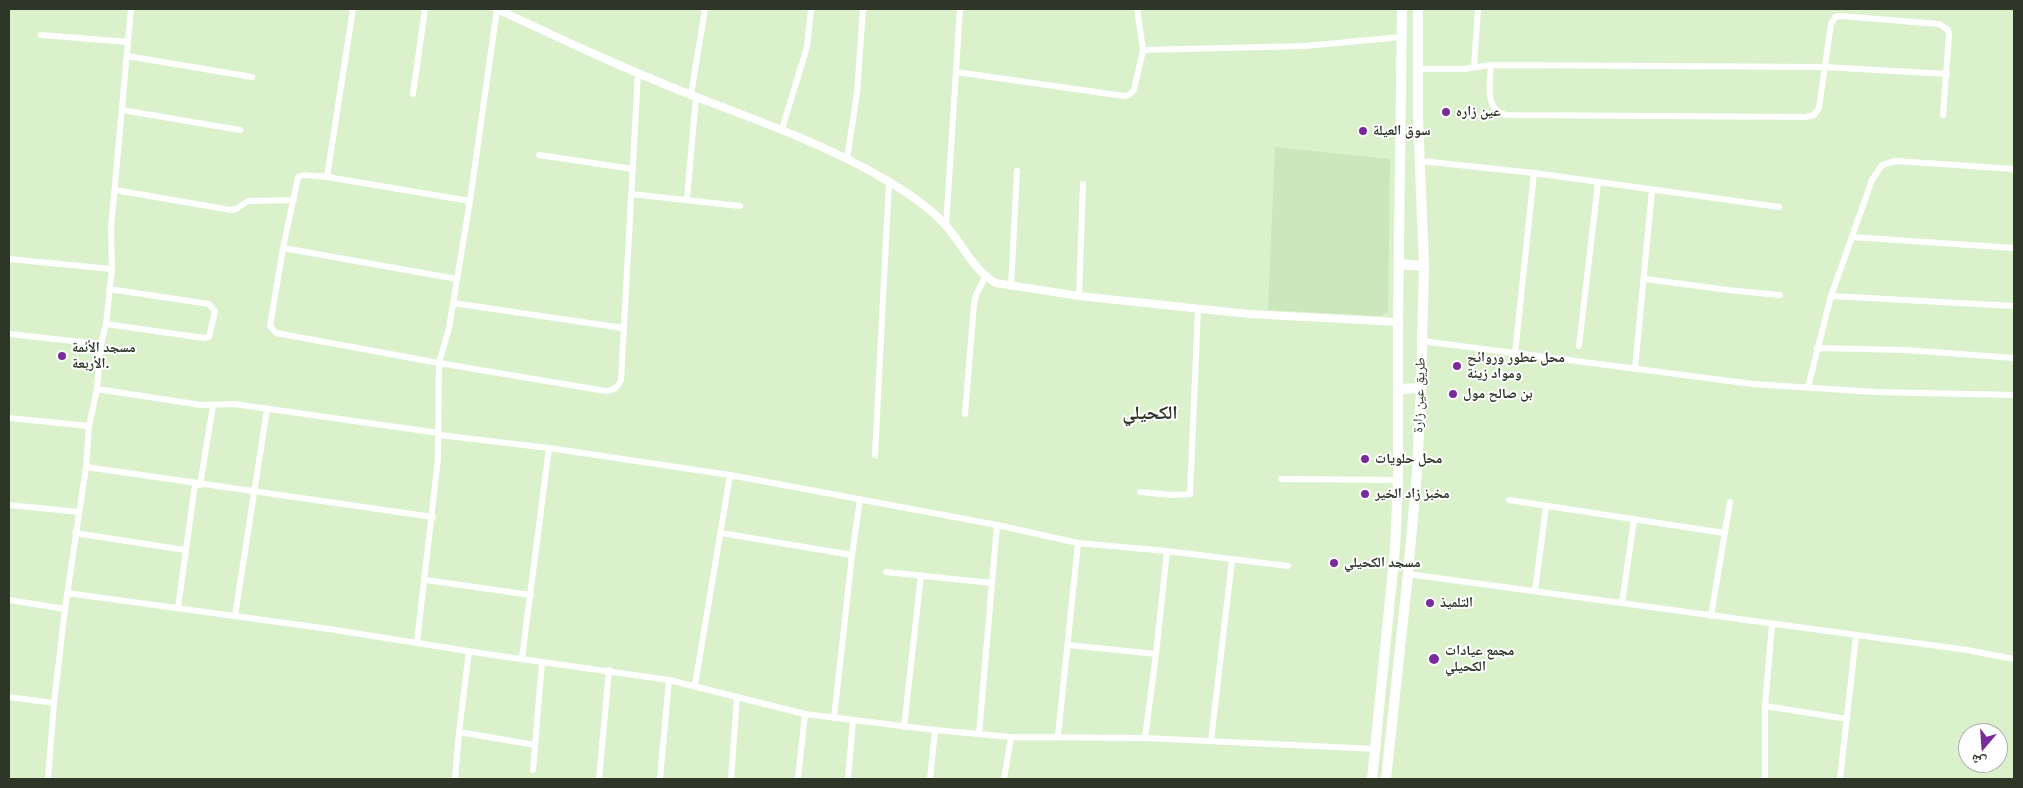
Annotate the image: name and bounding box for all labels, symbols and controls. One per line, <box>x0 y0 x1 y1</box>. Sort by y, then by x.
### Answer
place label: عين زاره <box>1456 104 1501 120</box>
marker: عين زاره <box>1440 106 1452 118</box>
place label: سوق العيلة <box>1373 123 1431 139</box>
marker: سوق العيلة <box>1357 125 1369 137</box>
place label: مسجد الأئمة الأربعة. <box>72 340 136 372</box>
marker: مسجد الأئمة الأربعة. <box>56 350 68 362</box>
place label: محل عطور وروائح ومواد زينة <box>1467 350 1565 382</box>
street label: طريق عين زارة <box>1410 357 1430 433</box>
marker: محل عطور وروائح ومواد زينة <box>1451 360 1463 372</box>
place label: بن صالح مول <box>1463 386 1533 402</box>
marker: بن صالح مول <box>1447 388 1459 400</box>
district label: الكحيلي <box>1122 403 1178 425</box>
place label: محل حلويات <box>1375 451 1442 467</box>
marker: محل حلويات <box>1359 453 1371 465</box>
place label: مخبز زاد الخير <box>1375 486 1450 502</box>
marker: مخبز زاد الخير <box>1359 488 1371 500</box>
place label: مسجد الكحيلي <box>1344 555 1421 571</box>
marker: مسجد الكحيلي <box>1328 557 1340 569</box>
place label: التلميذ <box>1440 595 1473 611</box>
marker: التلميذ <box>1424 597 1436 609</box>
place label: مجمع عيادات الكحيلي <box>1445 643 1514 676</box>
marker: مجمع عيادات الكحيلي <box>1427 652 1441 666</box>
north arrow <box>1958 723 2008 773</box>
text: ش <box>1969 751 1988 771</box>

